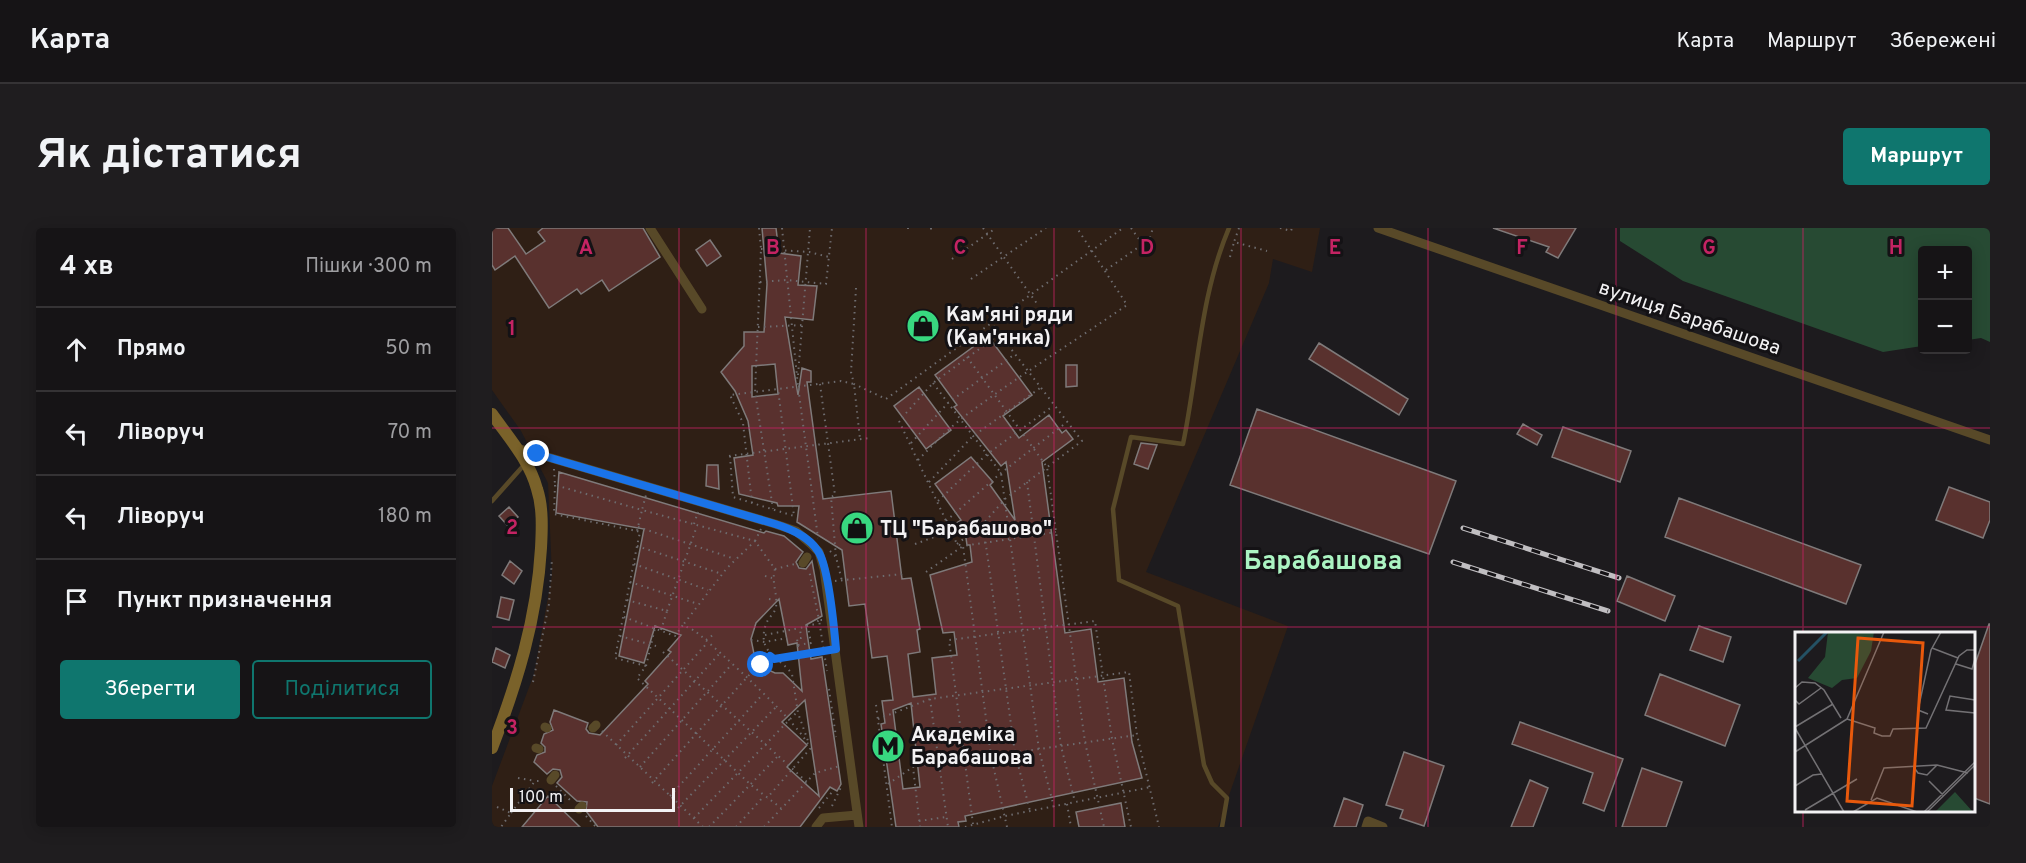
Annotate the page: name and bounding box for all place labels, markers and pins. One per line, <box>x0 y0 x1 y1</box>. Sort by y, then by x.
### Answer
place label: Кам'яні ряди (Кам'янка) <box>946 303 1073 352</box>
shop icon: Кам'яні ряди (Кам'янка) <box>905 308 941 344</box>
shop icon: ТЦ "Барабашово" <box>839 510 875 546</box>
place label: ТЦ "Барабашово" <box>880 517 1052 543</box>
place label: Академіка Барабашова <box>911 723 1033 772</box>
metro station icon: Академіка Барабашова <box>870 728 906 764</box>

